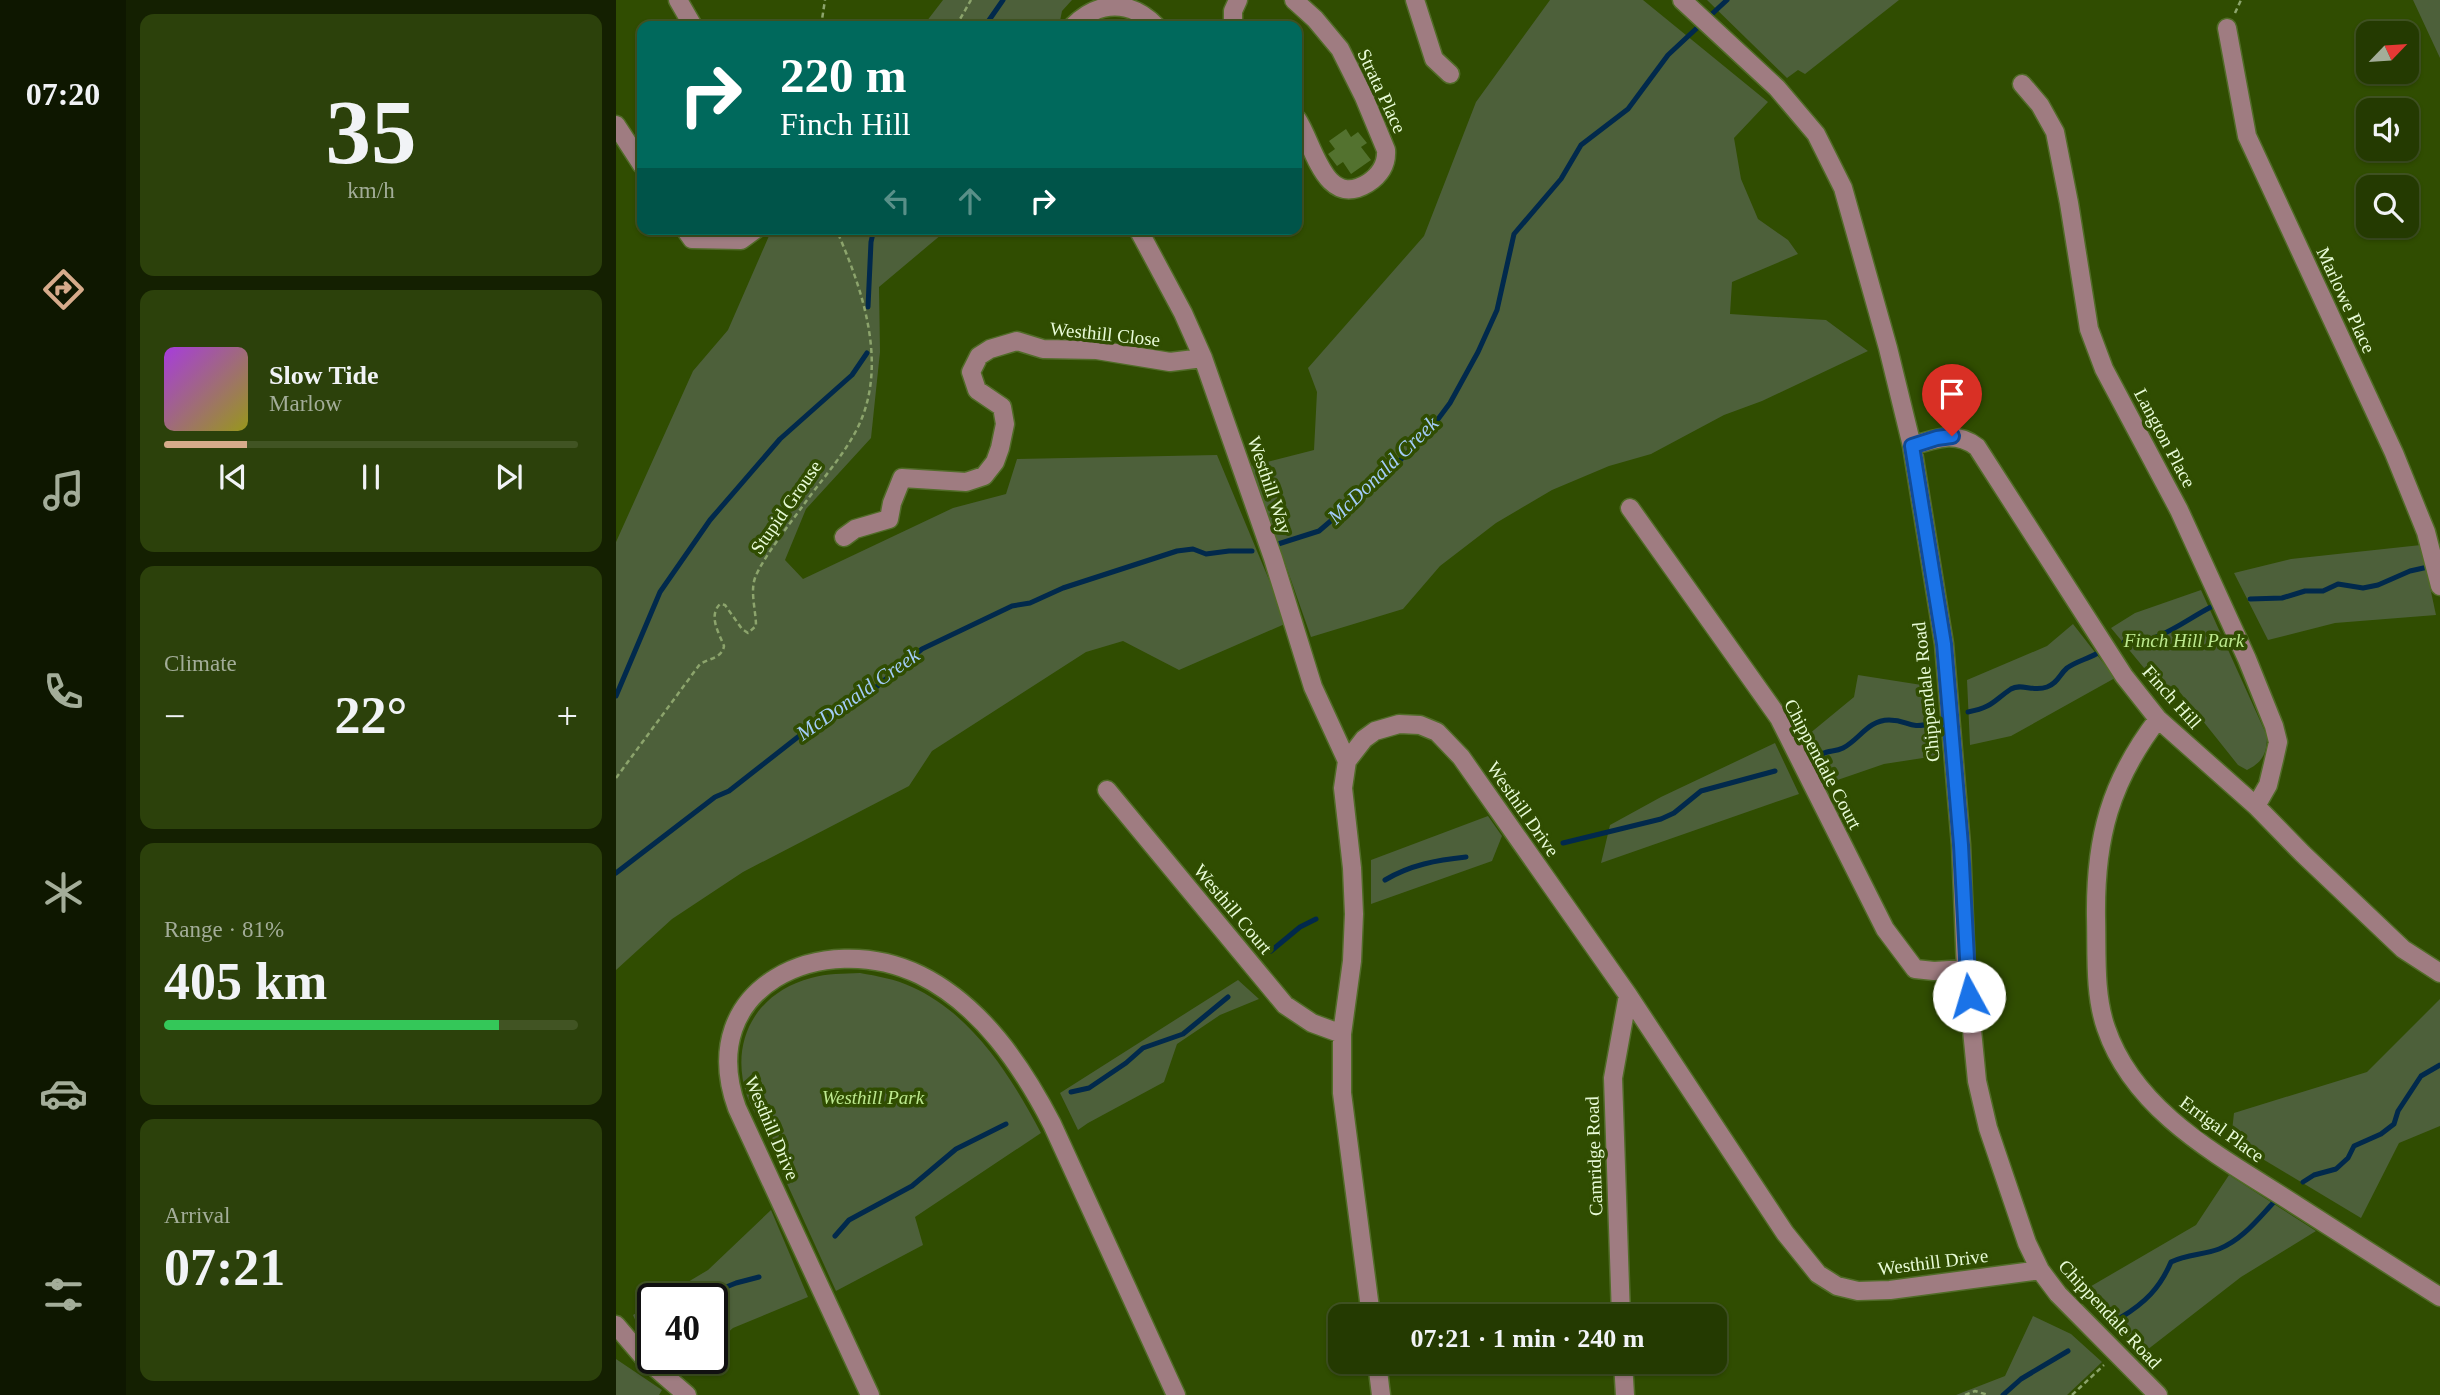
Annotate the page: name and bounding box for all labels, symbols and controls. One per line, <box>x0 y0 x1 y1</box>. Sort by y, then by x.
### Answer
north arrow <box>2356 21 2418 84</box>
map controls <box>2356 21 2419 238</box>
street label: Strata Place <box>1353 46 1411 136</box>
text: 220 m <box>780 48 907 103</box>
icon: right <box>665 49 756 140</box>
text: 07:20 <box>26 76 100 112</box>
text: 35 <box>326 82 417 183</box>
button: sound <box>2356 98 2419 161</box>
text: Finch Hill <box>780 106 911 142</box>
button: search <box>2356 175 2419 238</box>
text: km/h <box>347 178 395 203</box>
icon: left <box>878 182 916 220</box>
icon: ahead <box>951 182 989 220</box>
icon: right <box>1024 182 1062 220</box>
street label: Marlowe Place <box>2312 244 2380 356</box>
icon: directions <box>39 265 88 314</box>
street label: Westhill Close <box>1049 318 1161 350</box>
text: Slow Tide <box>269 361 379 390</box>
pin <box>1922 364 1982 436</box>
icon: arrive <box>1933 375 1971 413</box>
street label: Langton Place <box>2130 385 2200 491</box>
text: Marlow <box>269 391 342 416</box>
water label: McDonald Creek <box>1322 411 1444 529</box>
street label: Westhill Way <box>1244 434 1297 537</box>
street label: Stupid Grouse <box>746 456 826 558</box>
icon: previous <box>214 458 252 496</box>
icon: pause <box>352 458 390 496</box>
icon: next <box>490 458 528 496</box>
icon: music <box>39 466 88 515</box>
street label: Chippendale Road <box>1908 620 1944 763</box>
park label: Finch Hill Park <box>2123 630 2245 651</box>
water label: McDonald Creek <box>791 642 925 746</box>
text: Climate <box>164 651 237 676</box>
street label: Finch Hill <box>2138 661 2206 733</box>
icon: phone <box>39 667 88 716</box>
text: 22° <box>335 687 407 744</box>
text: − <box>164 695 185 737</box>
text: + <box>557 695 578 737</box>
street label: Chippendale Court <box>1780 695 1866 833</box>
street label: Westhill Drive <box>1483 758 1563 860</box>
street label: Westhill Court <box>1189 860 1277 959</box>
icon: climate <box>39 868 88 917</box>
text: Range · 81% <box>164 917 284 942</box>
text: 405 km <box>164 953 327 1010</box>
position arrow <box>1932 959 2006 1033</box>
icon: car <box>39 1069 88 1118</box>
street label: Westhill Drive <box>741 1073 803 1183</box>
park label: Westhill Park <box>822 1087 925 1108</box>
street label: Errigal Place <box>2176 1092 2268 1166</box>
street label: Camridge Road <box>1581 1095 1607 1216</box>
text: Arrival <box>164 1203 230 1228</box>
text: 07:21 <box>164 1239 285 1296</box>
street label: Westhill Drive <box>1877 1245 1989 1279</box>
street label: Chippendale Road <box>2054 1255 2166 1373</box>
icon: filters <box>39 1270 88 1319</box>
speed limit sign: 40 <box>637 1283 728 1374</box>
text: 07:21 · 1 min · 240 m <box>1411 1324 1645 1353</box>

